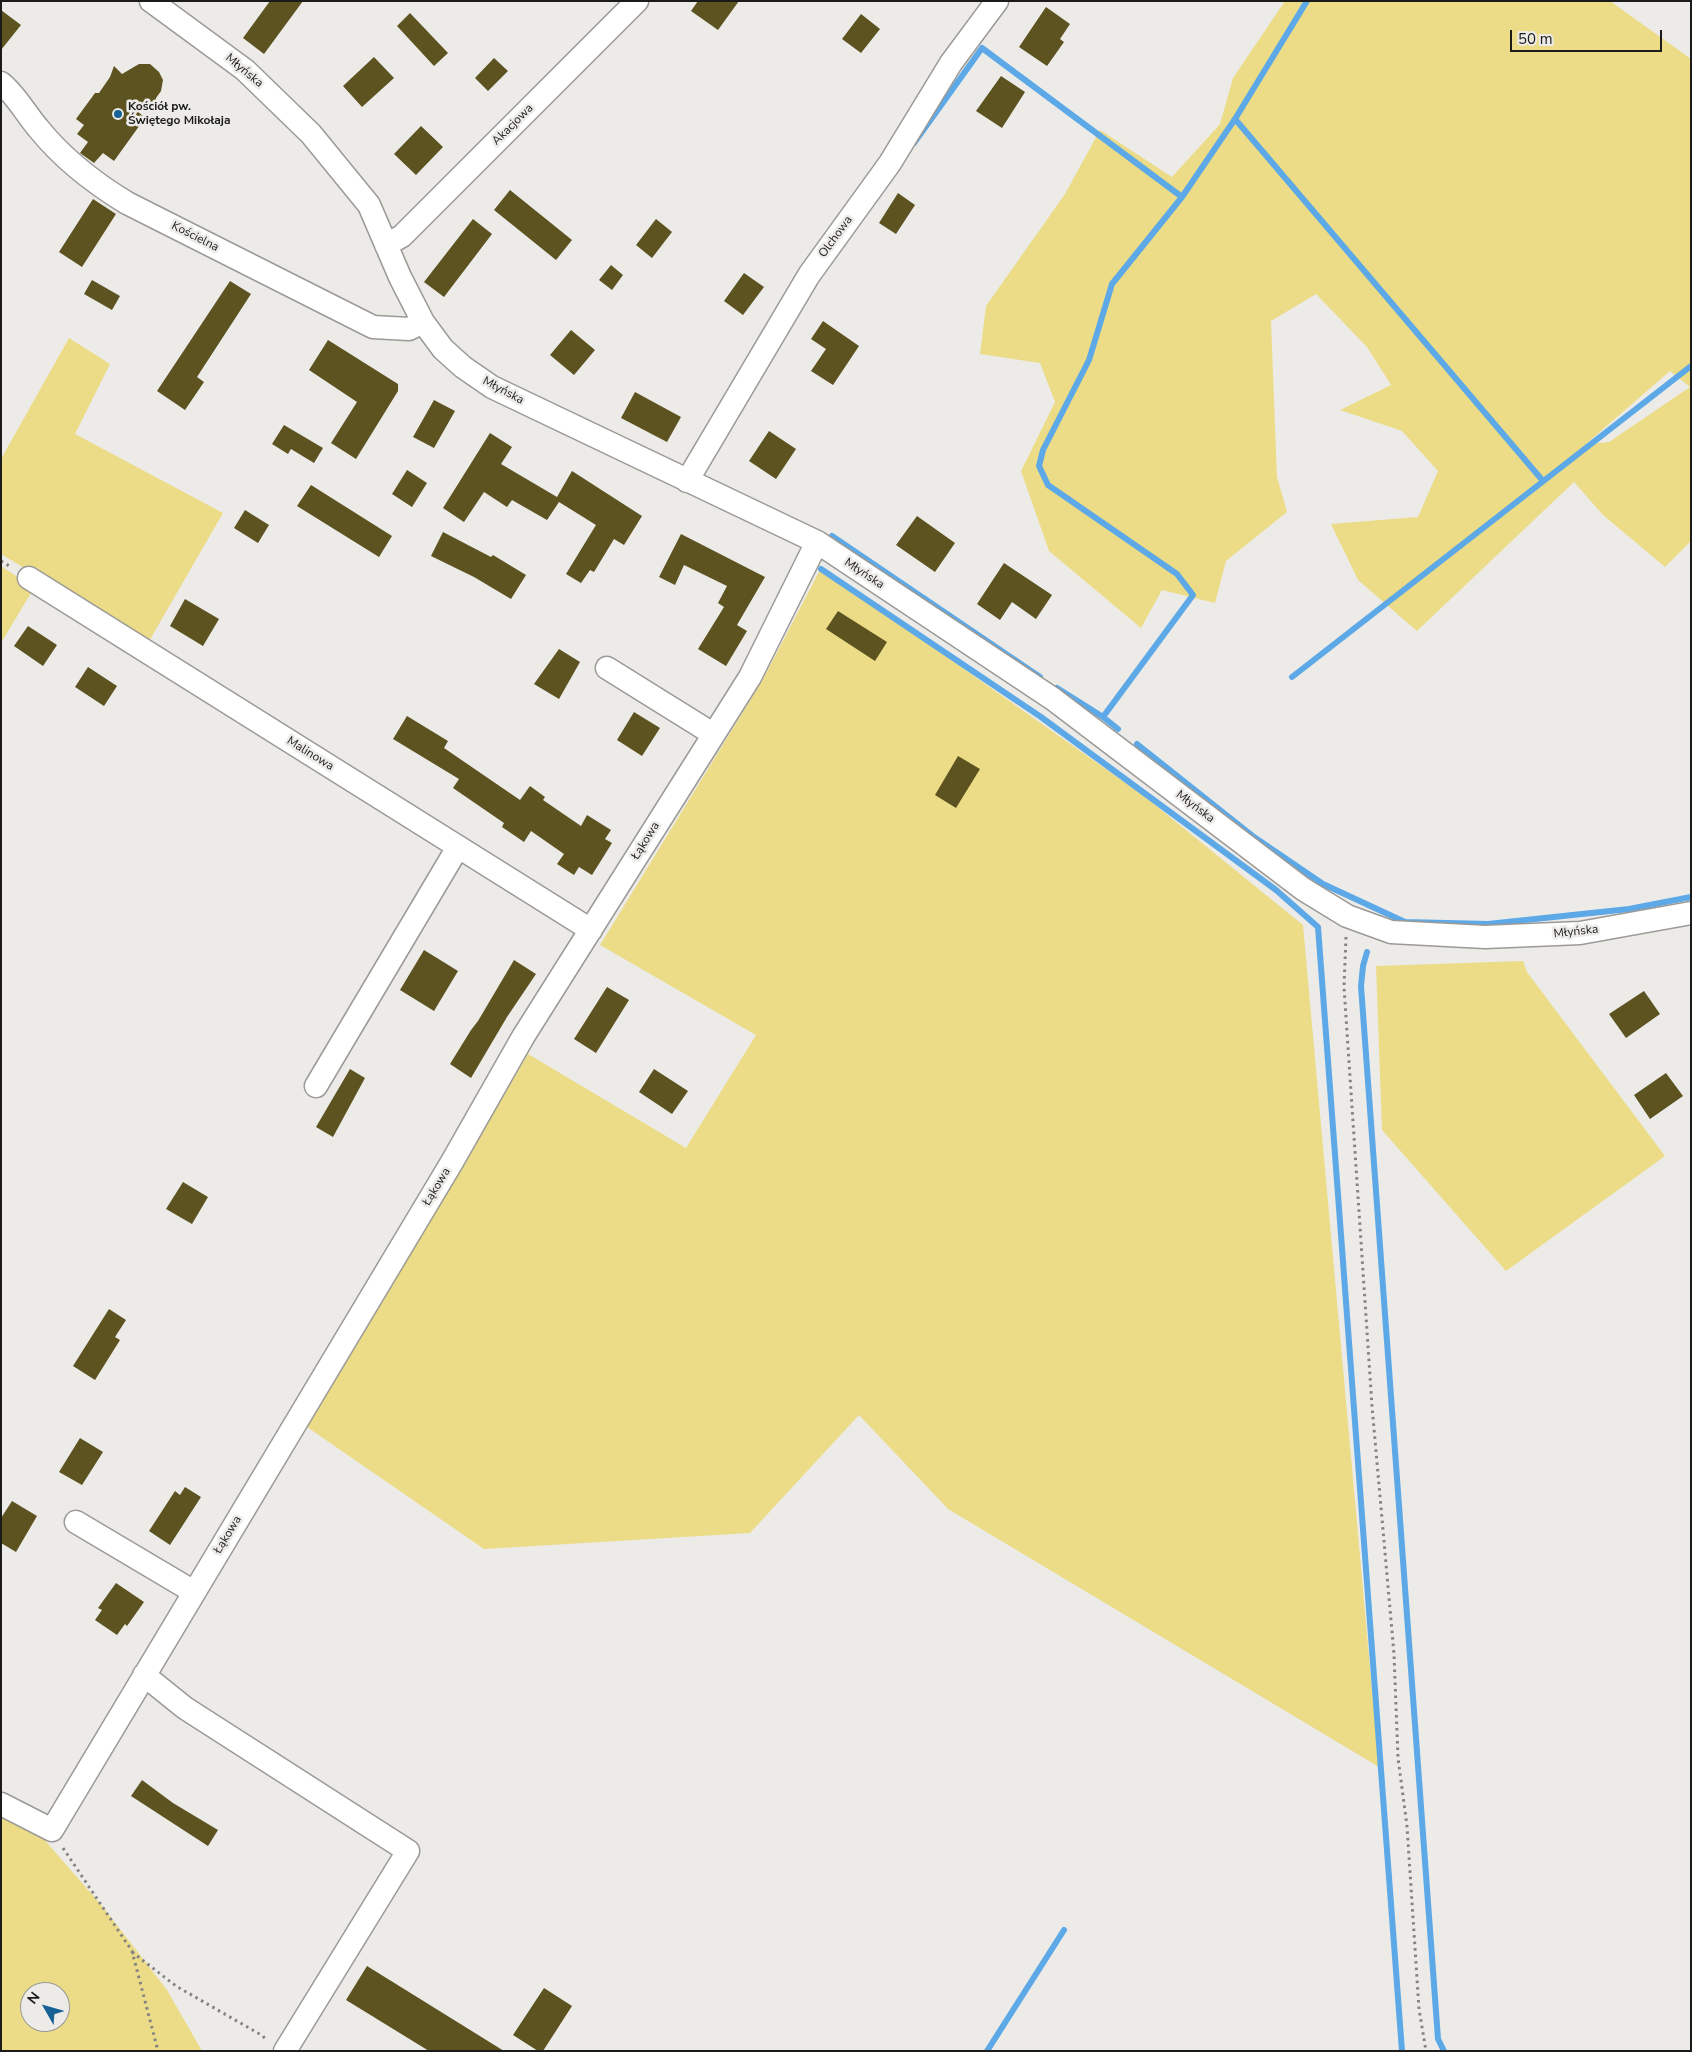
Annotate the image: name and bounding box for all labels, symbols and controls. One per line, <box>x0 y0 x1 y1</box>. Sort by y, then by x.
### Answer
scale bar <box>1512 20 1664 52</box>
text: 50 m <box>1518 29 1553 49</box>
street label: Młyńska <box>222 51 266 91</box>
place label: Kościół pw. Świętego Mikołaja <box>128 100 230 128</box>
street label: Akacjowa <box>489 101 537 149</box>
marker: Kościół pw. Świętego Mikołaja <box>112 108 124 120</box>
street label: Olchowa <box>816 213 856 261</box>
street label: Kościelna <box>169 219 221 255</box>
street label: Młyńska <box>480 374 526 408</box>
street label: Młyńska <box>841 556 887 592</box>
street label: Malinowa <box>284 734 336 774</box>
street label: Młyńska <box>1173 788 1217 826</box>
street label: Łąkowa <box>629 820 663 862</box>
street label: Młyńska <box>1553 923 1599 941</box>
street label: Łąkowa <box>420 1165 454 1209</box>
street label: Łąkowa <box>211 1513 245 1557</box>
north arrow <box>20 1982 70 2032</box>
text: N <box>23 1988 44 2008</box>

